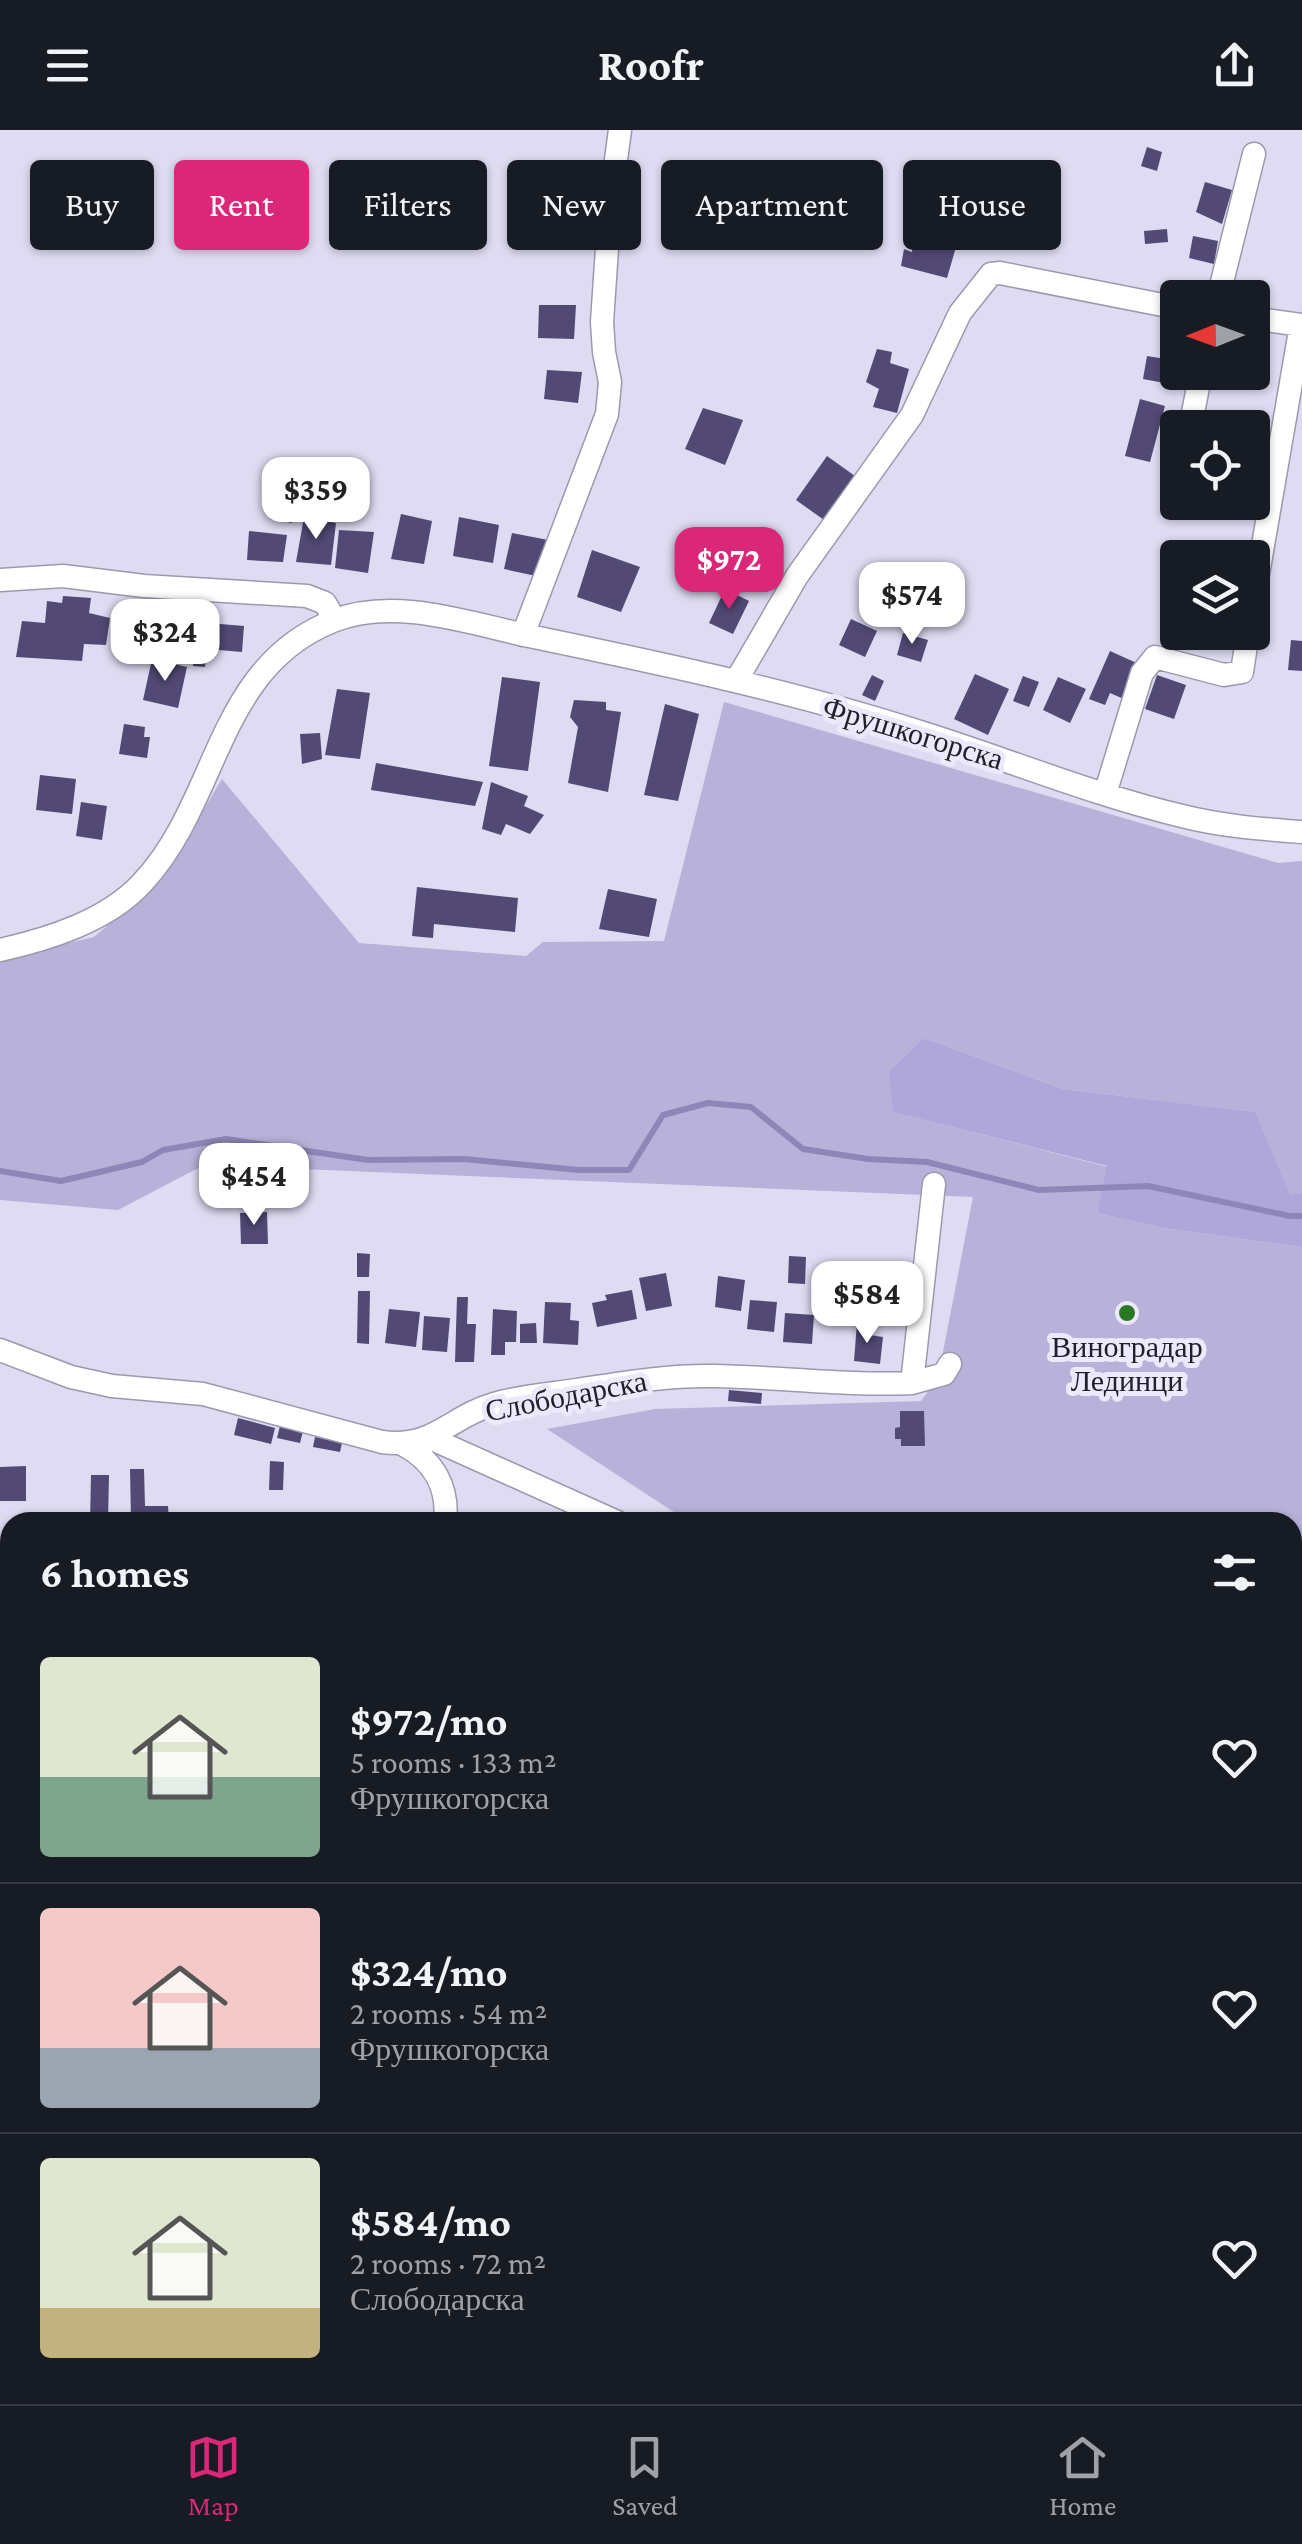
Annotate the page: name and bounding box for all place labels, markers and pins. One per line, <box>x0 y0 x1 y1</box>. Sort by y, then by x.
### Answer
pin: $359 <box>257 457 375 542</box>
pin: $972 <box>670 527 788 612</box>
pin: $574 <box>853 562 971 647</box>
pin: $324 <box>106 599 224 684</box>
pin: $454 <box>195 1143 313 1228</box>
pin: $584 <box>808 1261 926 1346</box>
marker: Виноградар Лединци <box>1116 1302 1138 1324</box>
place label: Виноградар Лединци <box>1051 1330 1203 1397</box>

